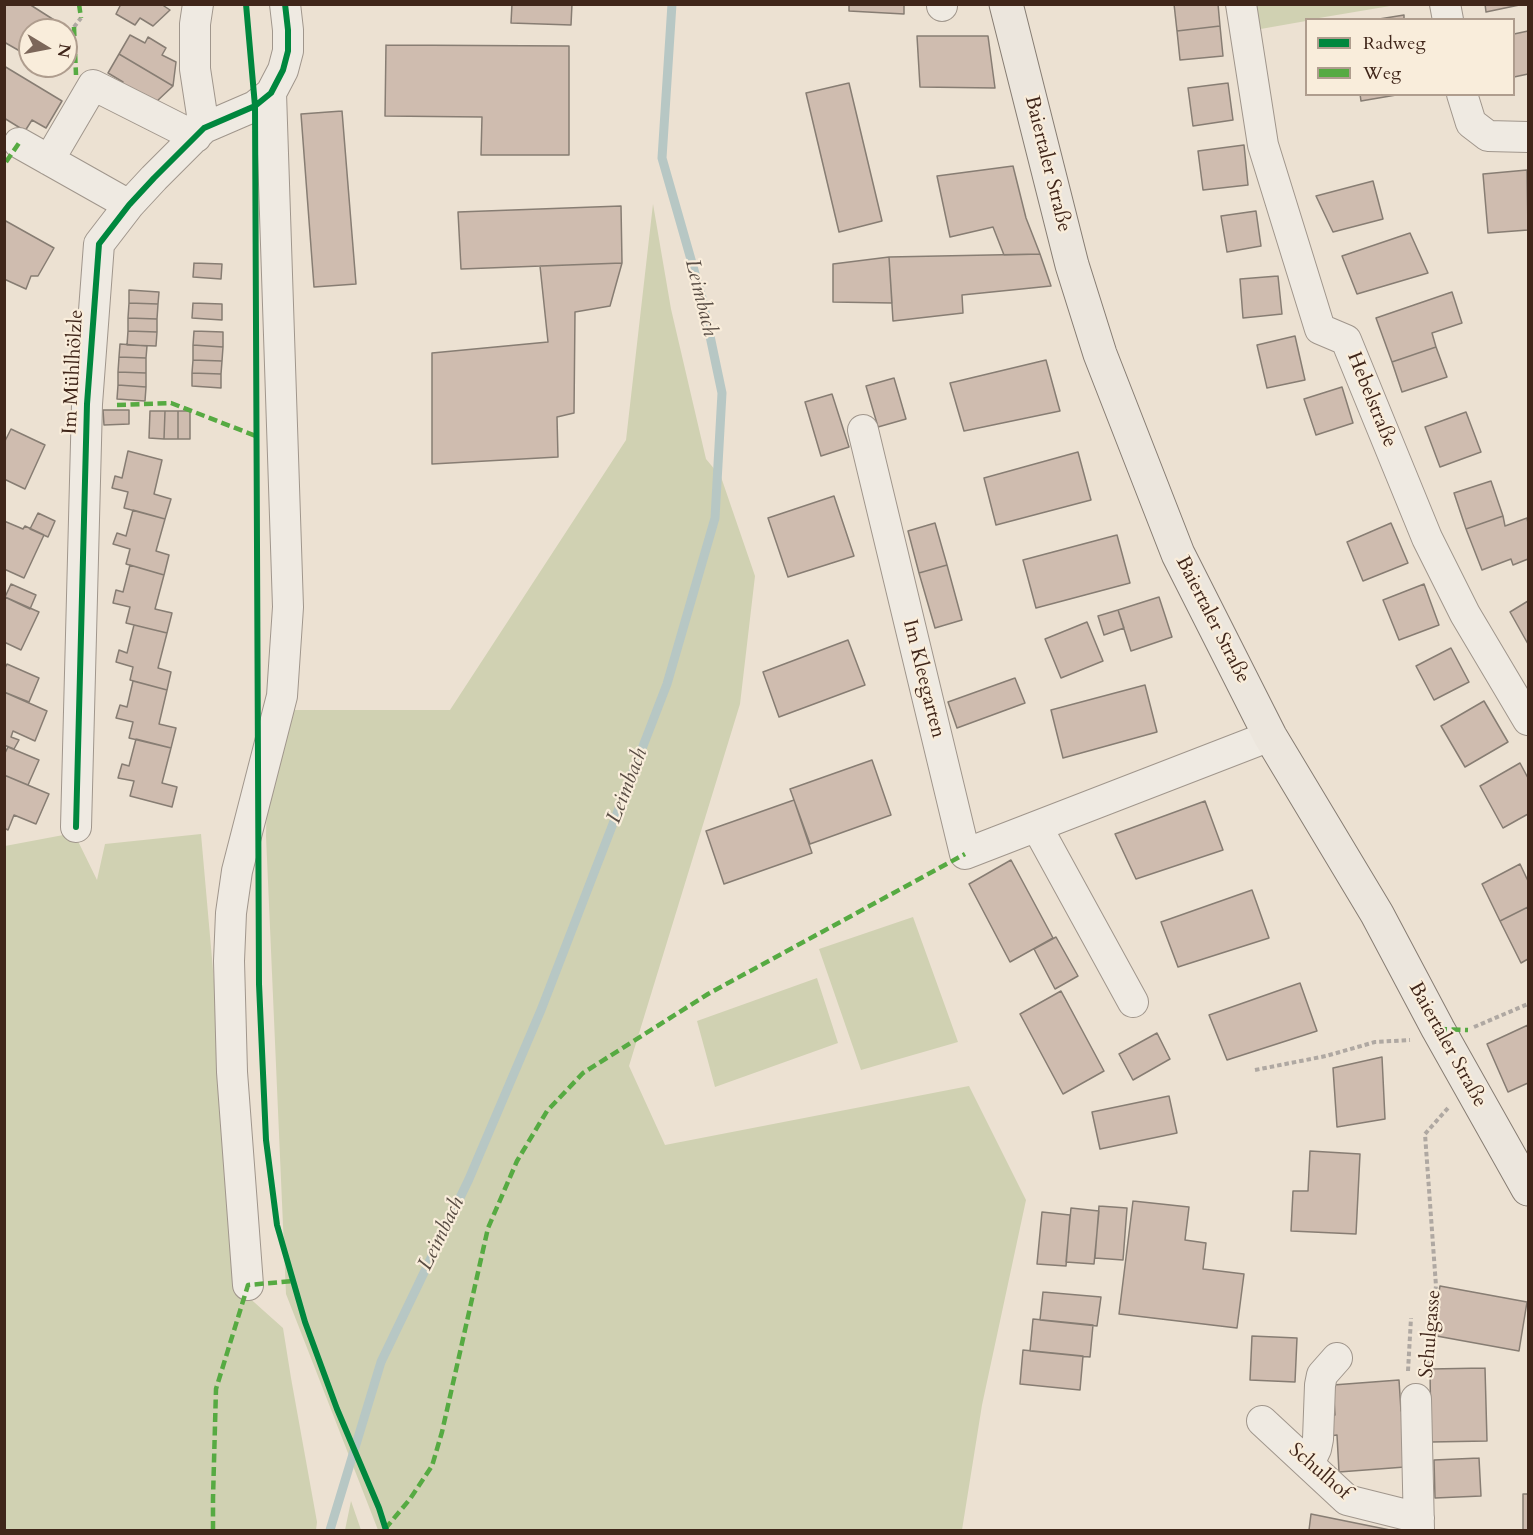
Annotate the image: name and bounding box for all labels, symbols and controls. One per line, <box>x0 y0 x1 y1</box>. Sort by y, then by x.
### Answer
north arrow <box>18 18 78 78</box>
legend <box>1305 18 1515 96</box>
text: Radweg <box>1363 31 1426 56</box>
text: N <box>52 42 76 60</box>
text: Weg <box>1363 61 1401 86</box>
street label: Baiertaler Straße <box>1019 94 1075 234</box>
water label: Leimbach <box>678 257 722 339</box>
street label: Im Mühlhölzle <box>59 309 89 435</box>
street label: Hebelstraße <box>1341 349 1401 451</box>
street label: Baiertaler Straße <box>1170 552 1254 688</box>
street label: Im Kleegarten <box>897 617 949 741</box>
water label: Leimbach <box>602 745 654 827</box>
street label: Baiertaler Straße <box>1403 978 1491 1112</box>
water label: Leimbach <box>413 1193 471 1275</box>
street label: Schulgasse <box>1415 1289 1447 1379</box>
street label: Schulhof <box>1283 1439 1355 1505</box>

